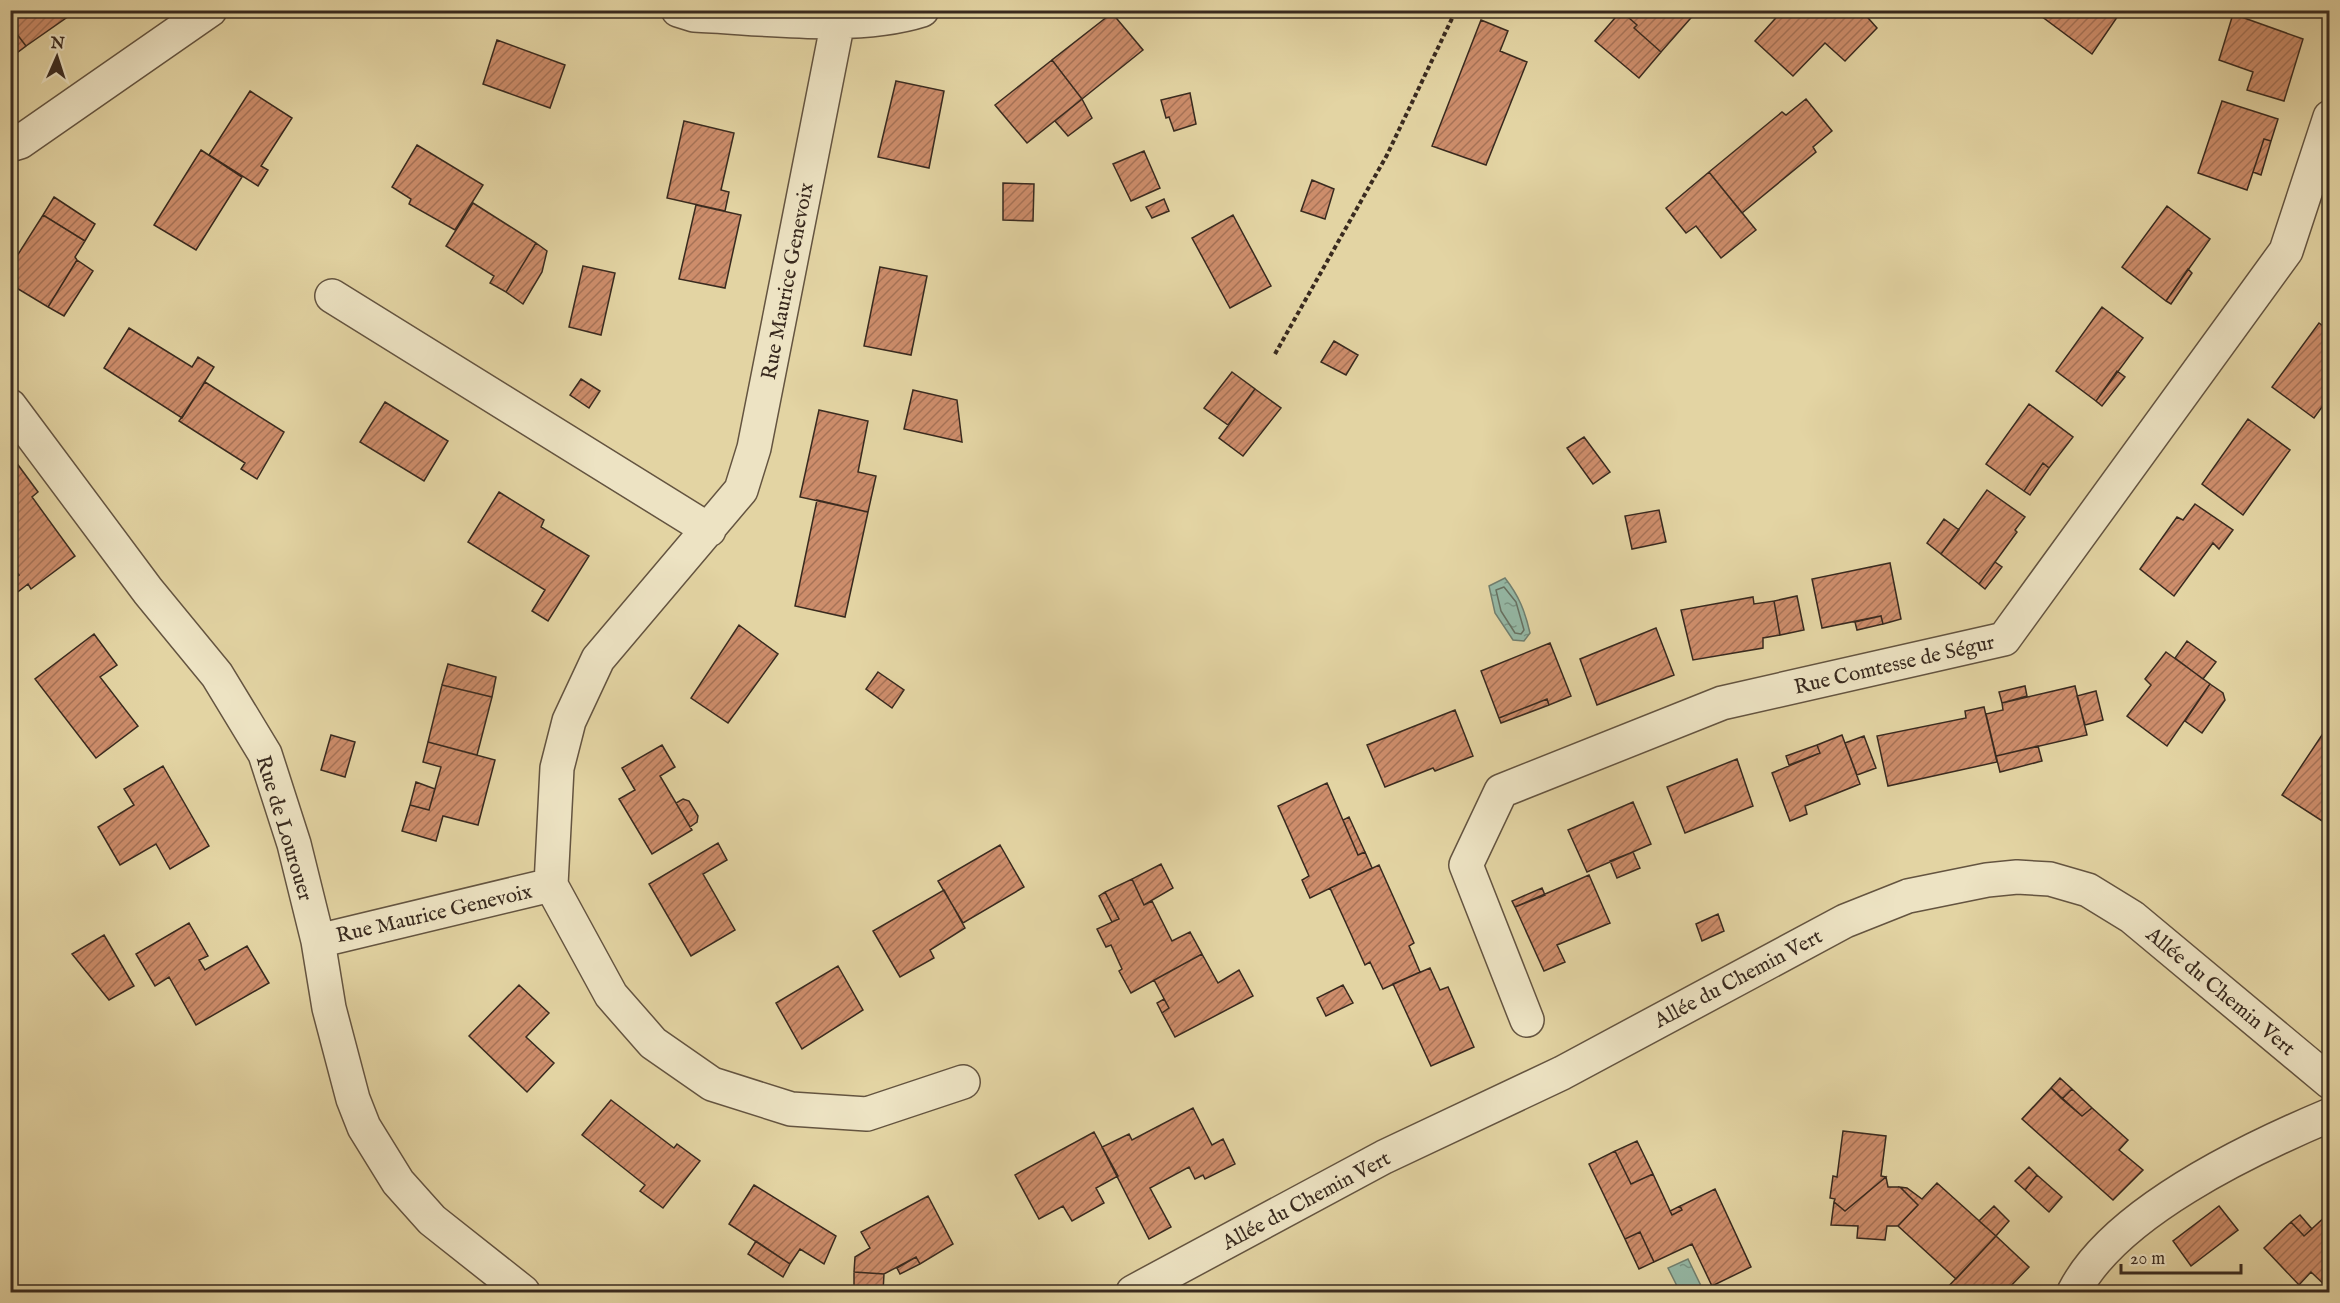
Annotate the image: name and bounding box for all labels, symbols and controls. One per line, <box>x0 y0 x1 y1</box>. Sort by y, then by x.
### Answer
north arrow <box>27 27 87 87</box>
text: N <box>49 34 65 54</box>
street label: Rue Maurice Genevoix <box>756 180 821 382</box>
street label: Rue Comtesse de Ségur <box>1791 629 1998 702</box>
street label: Rue de Lourouer <box>249 752 319 905</box>
street label: Rue Maurice Genevoix <box>334 879 535 950</box>
street label: Allée du Chemin Vert <box>2139 921 2300 1063</box>
street label: Allée du Chemin Vert <box>1649 924 1827 1036</box>
street label: Allée du Chemin Vert <box>1217 1146 1395 1258</box>
scale bar <box>2121 1237 2241 1275</box>
text: 20 m <box>2130 1248 2165 1271</box>

